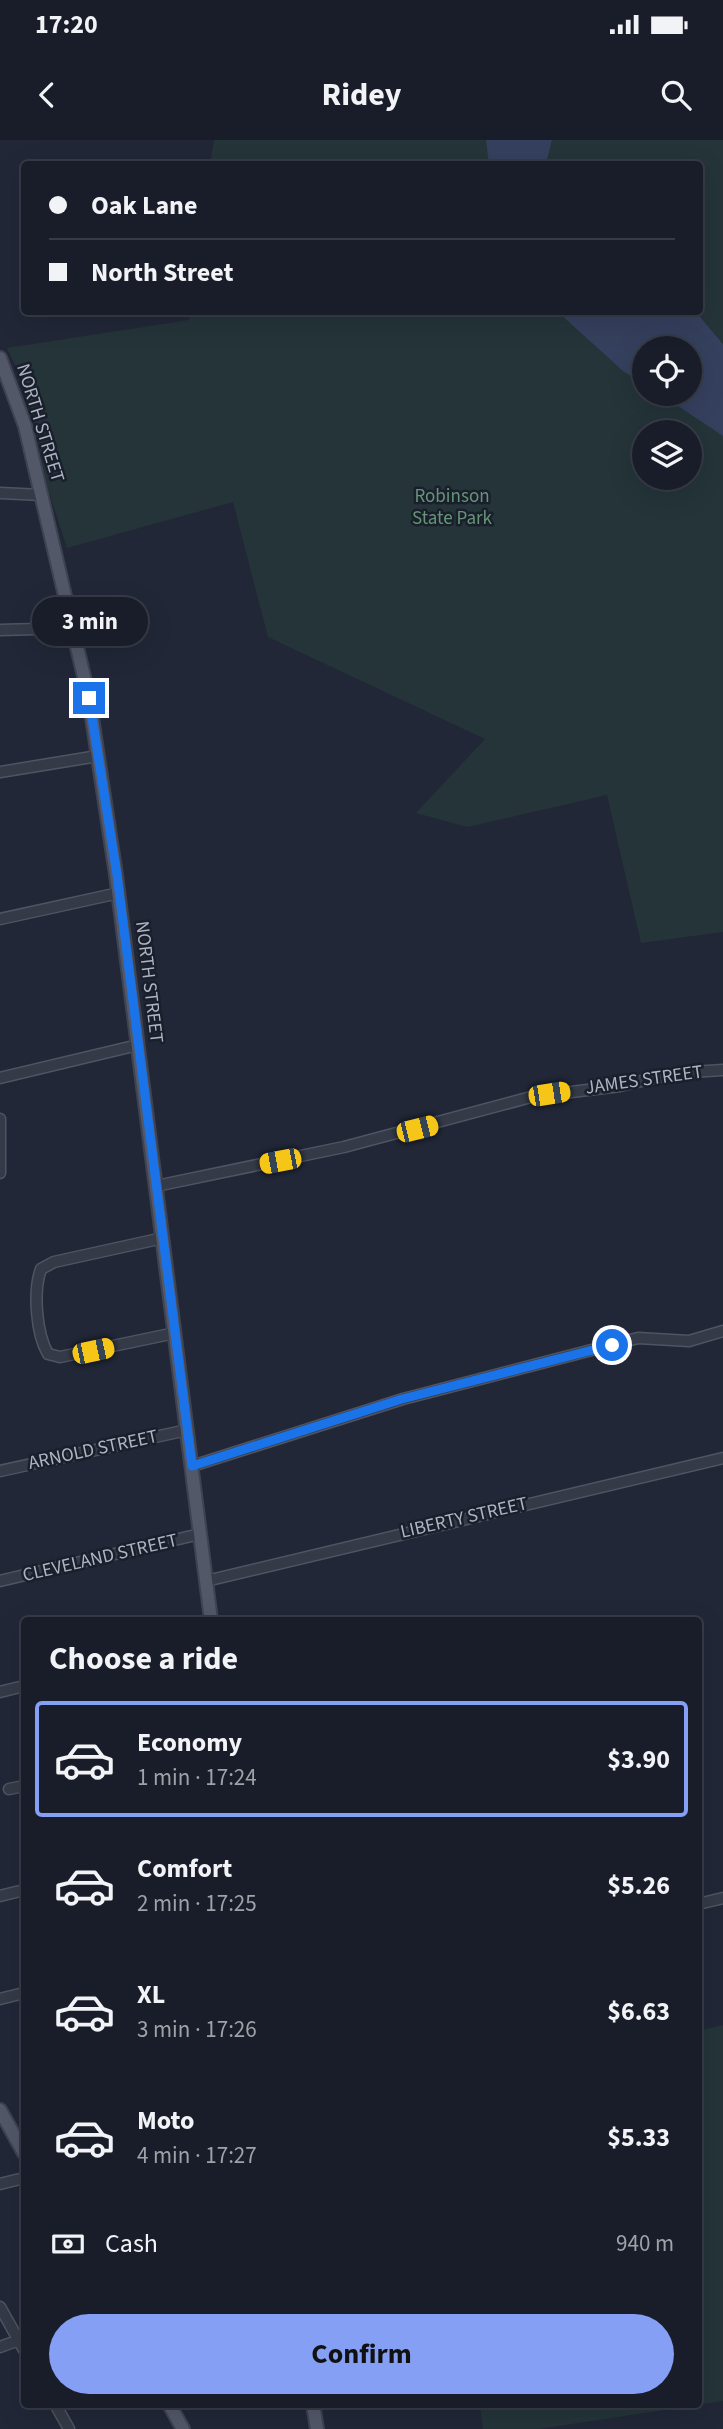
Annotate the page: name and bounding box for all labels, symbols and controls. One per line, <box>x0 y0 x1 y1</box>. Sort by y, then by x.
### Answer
text: 17:20 <box>35 6 98 43</box>
text: Ridey <box>322 72 401 118</box>
icon: back <box>28 76 66 114</box>
icon: search <box>657 76 695 114</box>
text: Oak Lane <box>91 187 197 224</box>
text: North Street <box>91 254 233 291</box>
map controls <box>632 336 702 490</box>
button: locate <box>632 336 702 406</box>
street label: NORTH STREET <box>9 360 71 486</box>
button: layers <box>632 420 702 490</box>
park label: Robinson State Park <box>412 483 493 532</box>
callout: 3 min <box>31 596 147 645</box>
text: 3 min <box>62 605 118 638</box>
route end <box>73 682 105 714</box>
street label: NORTH STREET <box>128 919 170 1045</box>
street label: JAMES STREET <box>584 1058 704 1102</box>
car <box>527 1080 572 1108</box>
car <box>395 1114 440 1144</box>
car <box>258 1147 303 1175</box>
route start <box>596 1329 628 1361</box>
car <box>71 1336 116 1366</box>
street label: ARNOLD STREET <box>26 1423 160 1477</box>
street label: LIBERTY STREET <box>398 1490 530 1546</box>
street label: CLEVELAND STREET <box>20 1527 180 1589</box>
text: Choose a ride <box>49 1636 238 1682</box>
text: Economy <box>137 1724 242 1761</box>
icon: car <box>53 1728 116 1791</box>
text: $3.90 <box>607 1741 670 1778</box>
text: 1 min · 17:24 <box>137 1761 257 1794</box>
text: Comfort <box>137 1850 232 1887</box>
icon: car <box>53 1854 116 1917</box>
text: $5.26 <box>607 1867 670 1904</box>
text: 2 min · 17:25 <box>137 1887 257 1920</box>
text: XL <box>137 1976 165 2013</box>
icon: car <box>53 1980 116 2043</box>
text: $6.63 <box>607 1993 670 2030</box>
text: 3 min · 17:26 <box>137 2013 257 2046</box>
text: Moto <box>137 2102 194 2139</box>
icon: car <box>53 2106 116 2169</box>
text: $5.33 <box>607 2119 670 2156</box>
text: 4 min · 17:27 <box>137 2139 257 2172</box>
icon: cash <box>49 2225 87 2263</box>
text: Cash <box>105 2225 158 2262</box>
text: 940 m <box>616 2227 674 2260</box>
button: Confirm <box>49 2314 674 2394</box>

